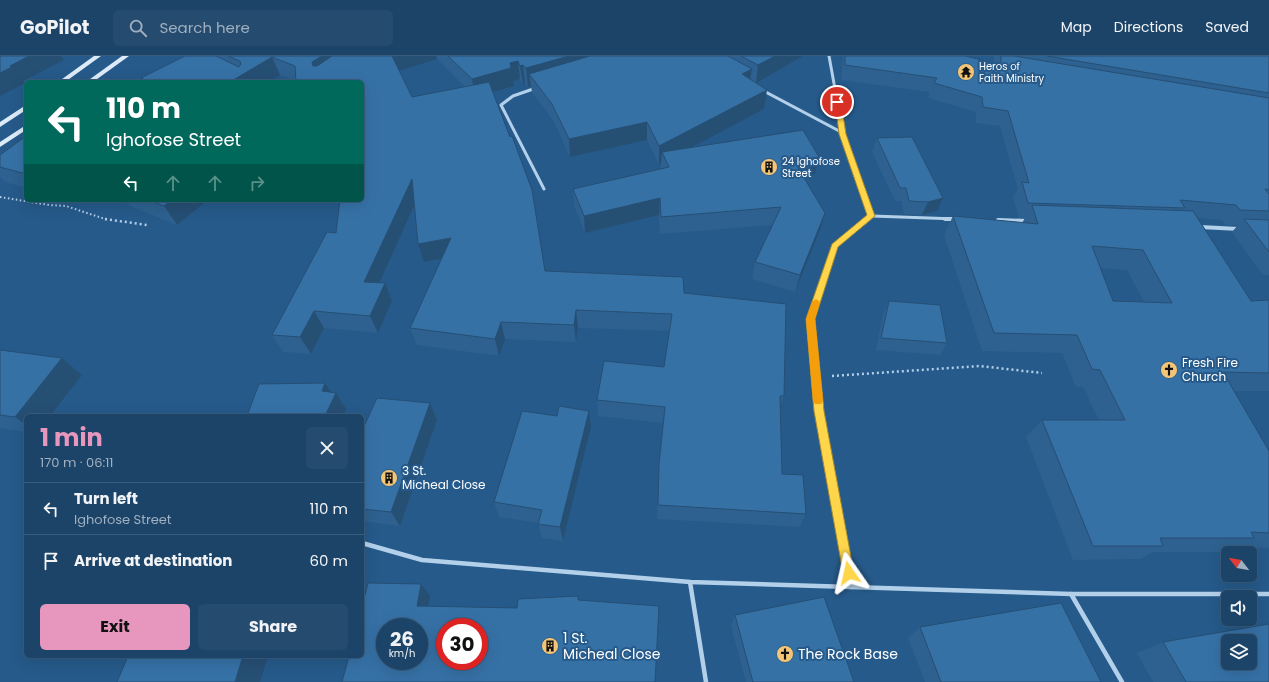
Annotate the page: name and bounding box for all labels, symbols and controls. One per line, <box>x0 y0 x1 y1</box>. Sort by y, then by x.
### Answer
search box <box>113 10 393 46</box>
text: GoPilot <box>20 14 89 41</box>
icon: search <box>127 17 149 39</box>
text: Search here <box>159 17 250 38</box>
text: Map <box>1061 17 1092 37</box>
text: Directions <box>1114 17 1183 37</box>
text: Saved <box>1205 17 1249 37</box>
place label: Heros of Faith Ministry <box>979 59 1044 86</box>
temple icon: Heros of Faith Ministry <box>956 62 976 82</box>
pin <box>820 85 854 119</box>
text: 110 m <box>106 89 181 128</box>
icon: arrive <box>826 91 848 113</box>
icon: left <box>40 96 92 148</box>
text: Ighofose Street <box>106 127 241 152</box>
place label: 24 Ighofose Street <box>782 154 840 181</box>
building icon: 24 Ighofose Street <box>759 157 779 177</box>
icon: left <box>120 172 142 194</box>
icon: ahead <box>162 172 184 194</box>
icon: ahead <box>204 172 226 194</box>
icon: right <box>246 172 268 194</box>
place label: Fresh Fire Church <box>1182 354 1238 385</box>
church icon: Fresh Fire Church <box>1159 360 1179 380</box>
text: 1 min <box>40 421 103 454</box>
button: close <box>306 427 348 469</box>
text: 170 m · 06:11 <box>40 453 114 472</box>
place label: 3 St. Micheal Close <box>402 462 486 493</box>
building icon: 3 St. Micheal Close <box>379 468 399 488</box>
text: Turn left <box>74 488 138 509</box>
icon: left <box>40 498 62 520</box>
text: 110 m <box>310 498 348 519</box>
text: Ighofose Street <box>74 510 172 529</box>
north arrow <box>1221 546 1257 582</box>
map controls <box>1221 546 1257 670</box>
icon: arrive <box>40 550 62 572</box>
text: Arrive at destination <box>74 550 232 571</box>
text: 60 m <box>310 550 348 571</box>
position arrow <box>828 552 870 594</box>
button: sound <box>1221 590 1257 626</box>
button: Exit <box>40 604 190 650</box>
button: Share <box>198 604 348 650</box>
speed limit sign: 30 <box>436 618 488 670</box>
text: 26 <box>390 625 414 653</box>
place label: 1 St. Micheal Close <box>563 628 661 664</box>
button: layers <box>1221 634 1257 670</box>
building icon: 1 St. Micheal Close <box>540 636 560 656</box>
church icon: The Rock Base <box>775 644 795 664</box>
place label: The Rock Base <box>798 644 898 664</box>
text: km/h <box>389 646 415 661</box>

